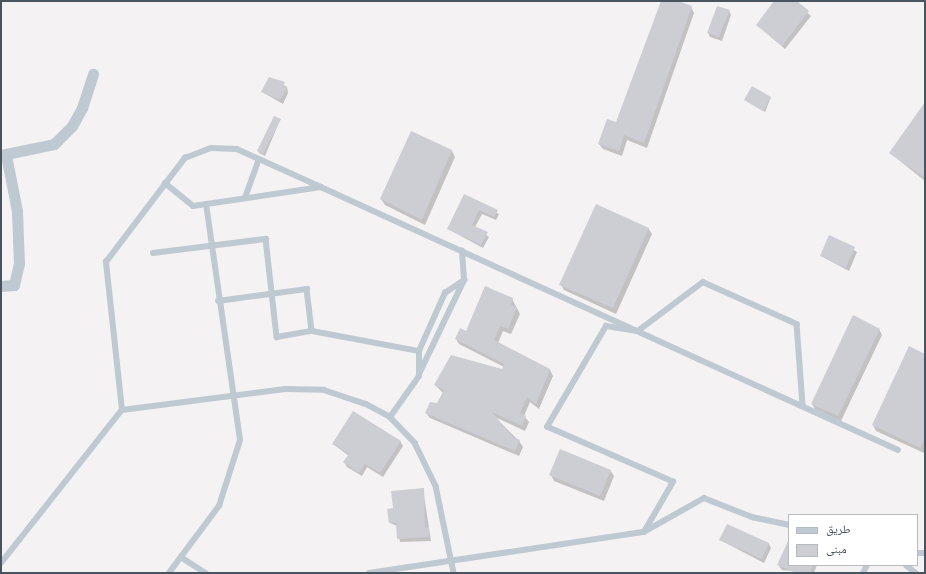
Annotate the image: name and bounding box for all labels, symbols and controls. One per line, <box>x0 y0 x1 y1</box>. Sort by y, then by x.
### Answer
legend <box>788 514 918 566</box>
text: طريق <box>826 522 851 536</box>
text: مبنى <box>826 542 847 556</box>

